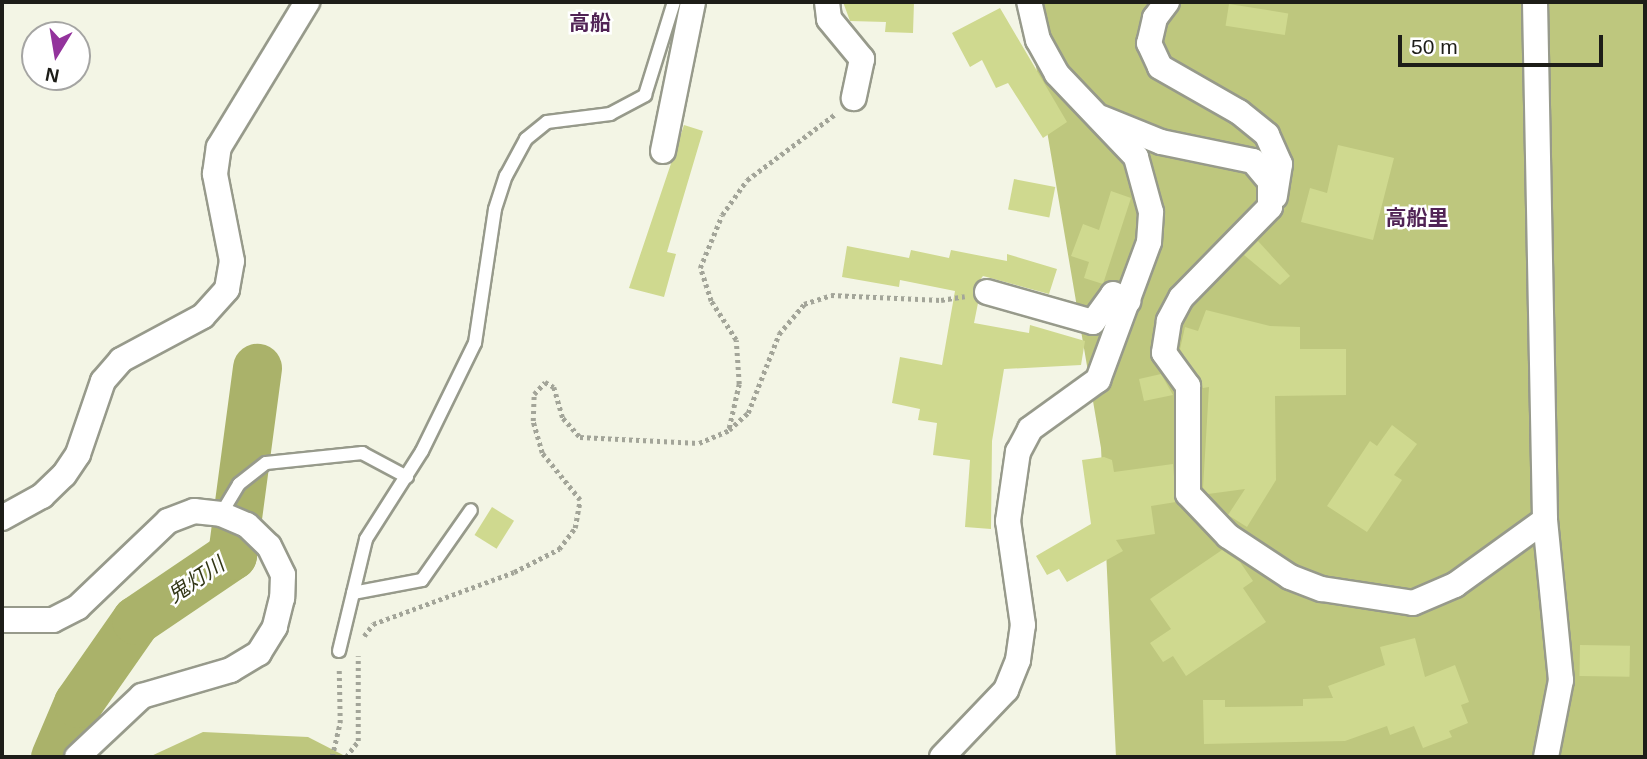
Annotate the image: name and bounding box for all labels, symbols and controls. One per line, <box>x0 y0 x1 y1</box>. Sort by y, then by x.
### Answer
district label: 高船 <box>569 10 611 36</box>
north arrow <box>21 21 91 91</box>
scale bar <box>1402 21 1607 65</box>
text: 50 m <box>1411 35 1458 58</box>
text: N <box>44 64 61 87</box>
district label: 高船里 <box>1386 205 1448 231</box>
water label: 鬼灯川 <box>163 552 229 608</box>

